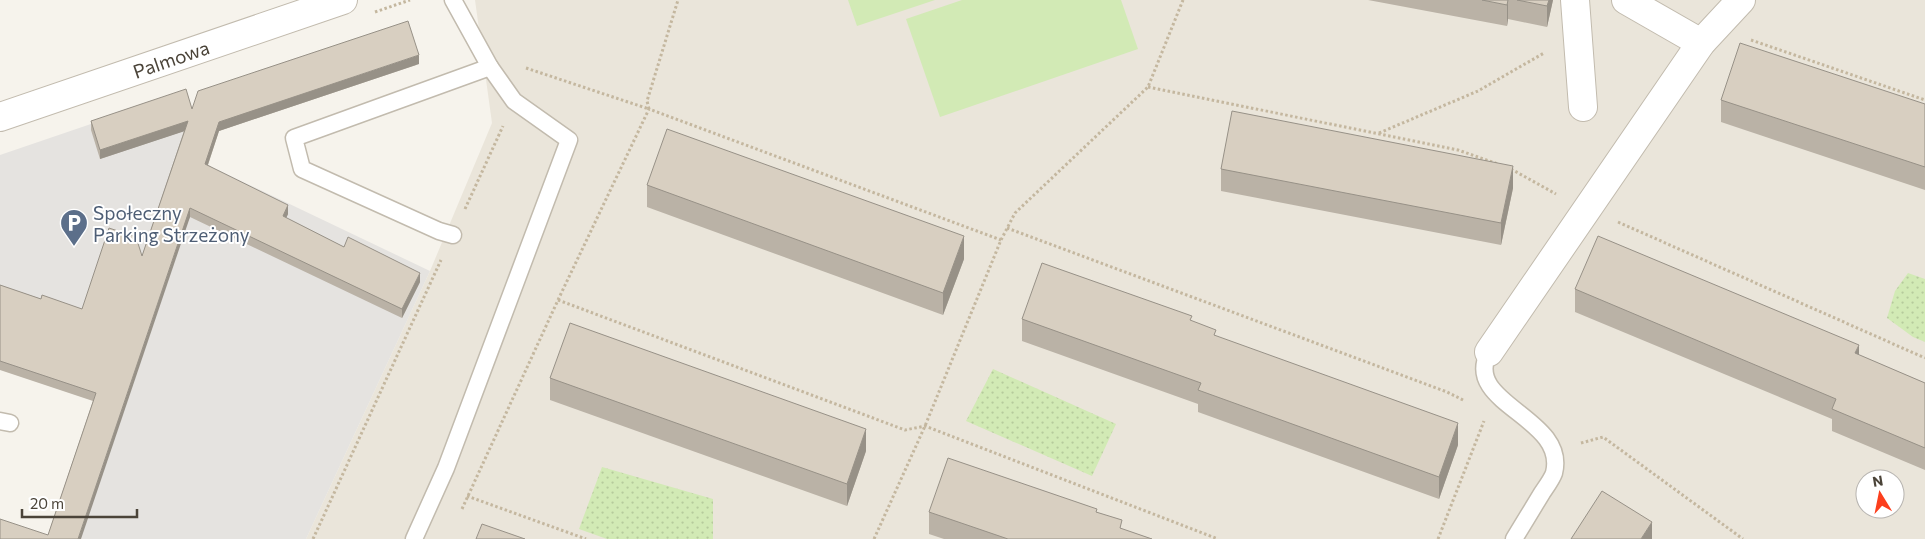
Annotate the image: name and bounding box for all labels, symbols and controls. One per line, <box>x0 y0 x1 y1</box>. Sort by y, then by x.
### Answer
street label: Palmowa <box>130 35 212 83</box>
place label: Społeczny Parking Strzeżony <box>93 201 250 246</box>
parking icon: Społeczny Parking Strzeżony <box>59 208 89 247</box>
north arrow <box>1855 469 1905 519</box>
text: N <box>1871 471 1884 490</box>
scale bar <box>22 486 138 518</box>
text: 20 m <box>30 494 64 512</box>

